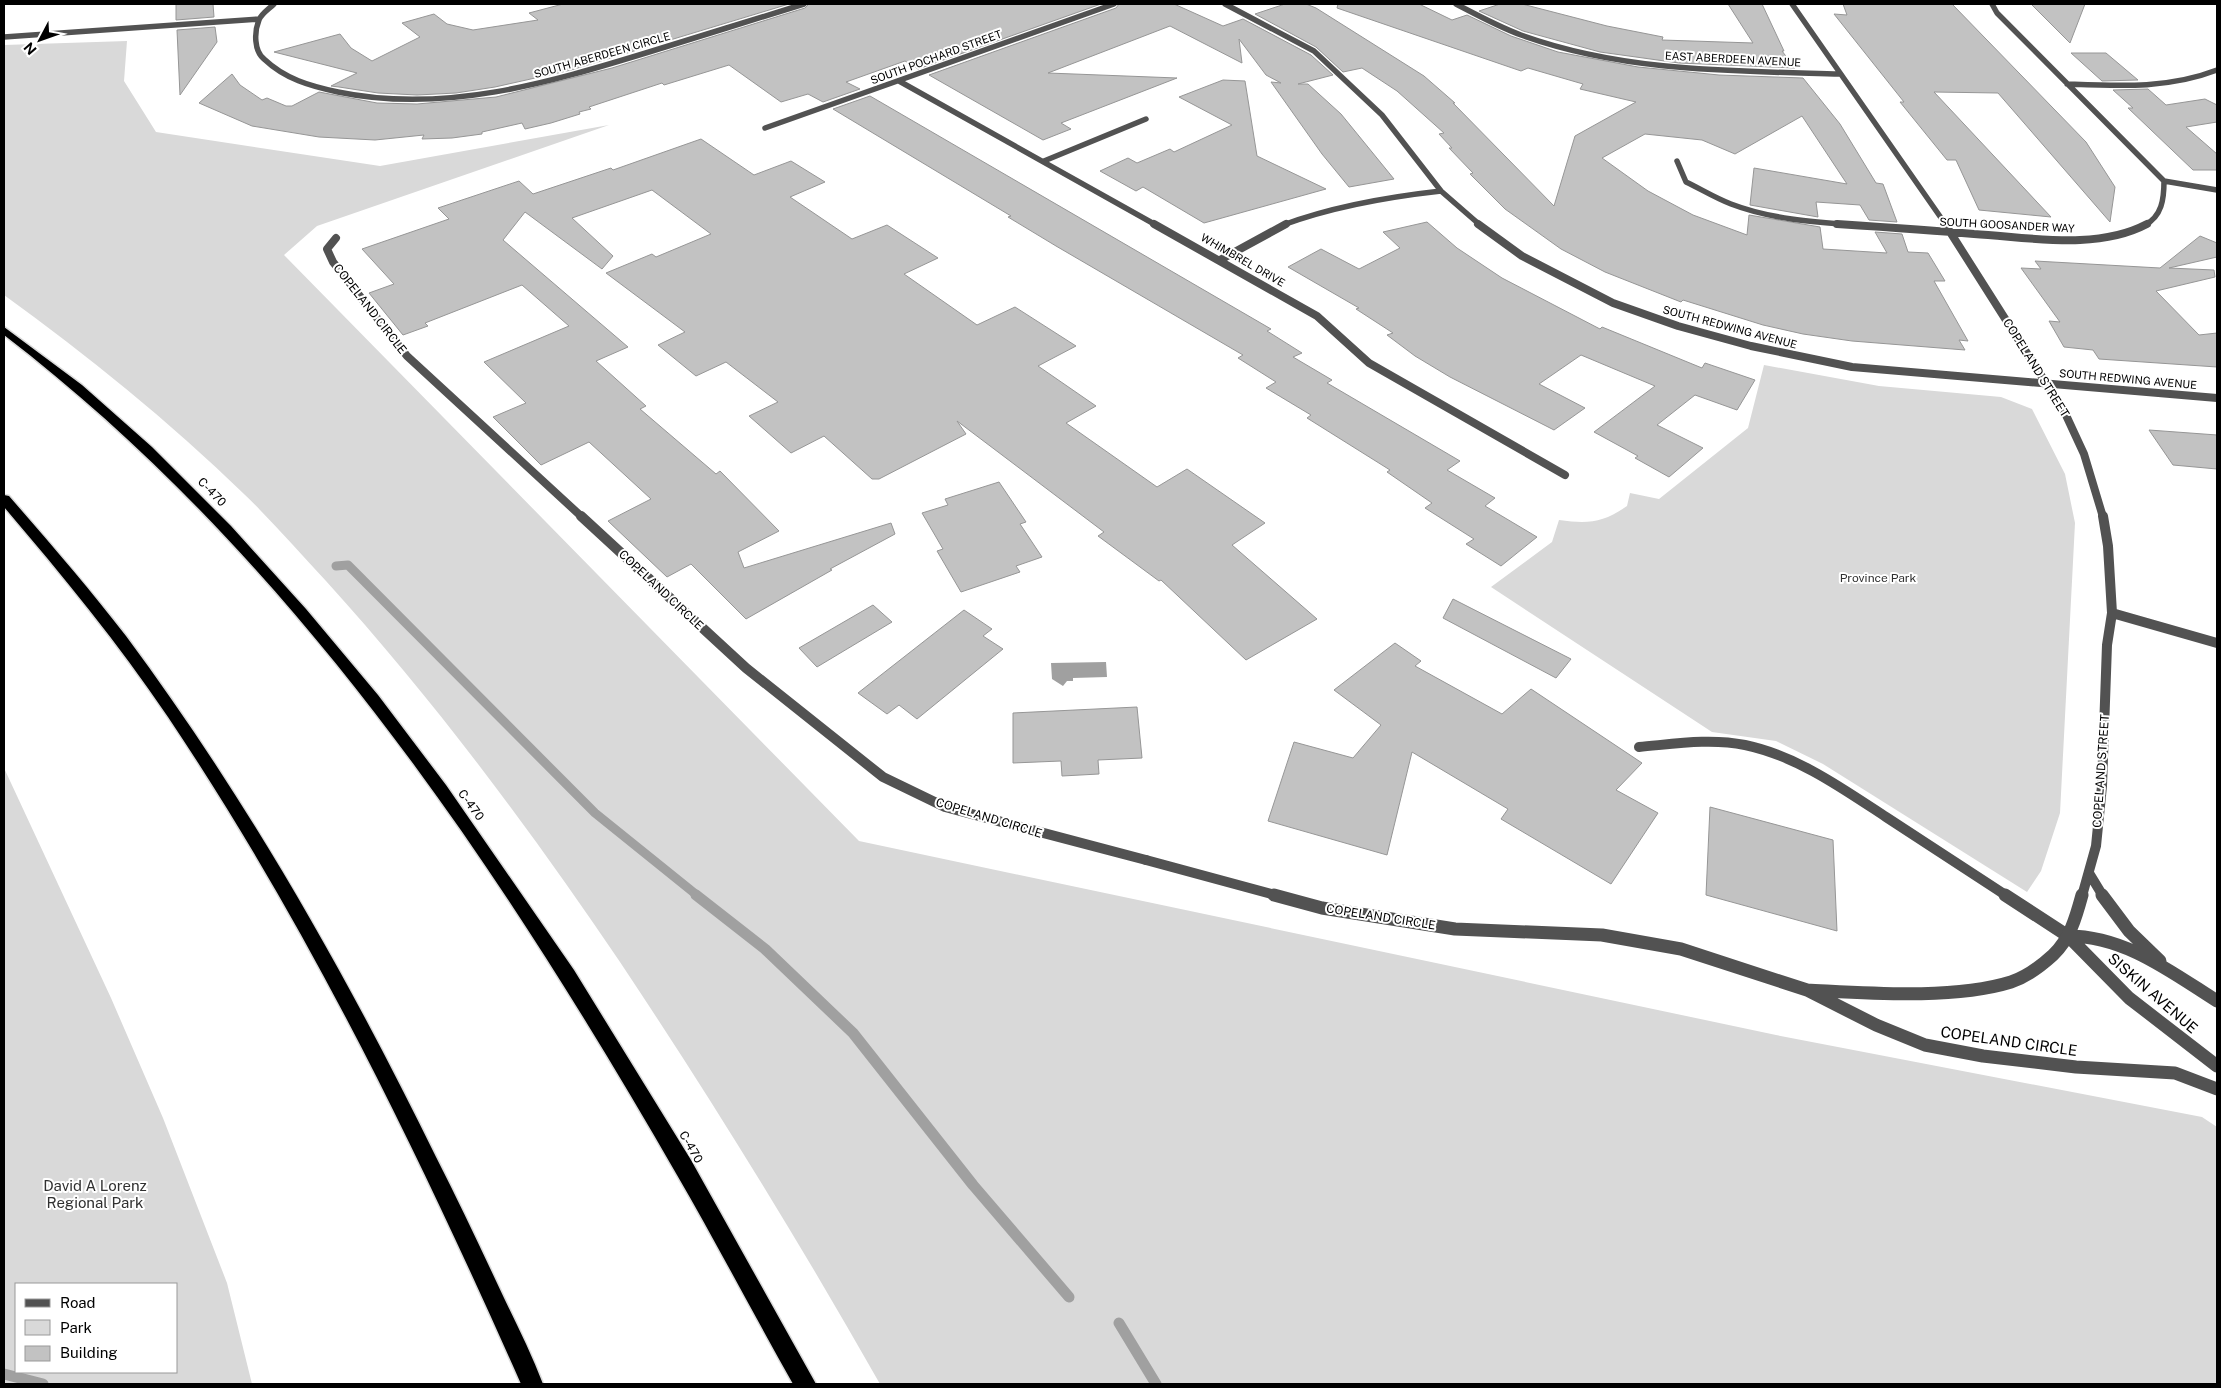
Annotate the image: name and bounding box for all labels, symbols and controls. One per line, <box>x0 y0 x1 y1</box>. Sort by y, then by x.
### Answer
north arrow <box>15 15 65 65</box>
street label: SOUTH POCHARD STREET <box>869 27 1004 86</box>
street label: SOUTH ABERDEEN CIRCLE <box>532 30 672 80</box>
text: N <box>21 39 40 58</box>
street label: EAST ABERDEEN AVENUE <box>1665 49 1802 69</box>
street label: SOUTH GOOSANDER WAY <box>1939 215 2075 235</box>
street label: WHIMBREL DRIVE <box>1199 231 1287 289</box>
street label: COPELAND CIRCLE <box>330 261 410 357</box>
street label: SOUTH REDWING AVENUE <box>1662 303 1799 351</box>
street label: COPELAND STREET <box>2000 316 2072 420</box>
street label: SOUTH REDWING AVENUE <box>2059 367 2198 391</box>
street label: C-470 <box>195 475 229 509</box>
street label: COPELAND CIRCLE <box>616 547 706 633</box>
park label: Province Park <box>1840 571 1917 585</box>
street label: COPELAND STREET <box>2090 714 2112 828</box>
street label: C-470 <box>455 787 487 823</box>
street label: COPELAND CIRCLE <box>934 795 1044 841</box>
street label: COPELAND CIRCLE <box>1325 901 1437 933</box>
street label: SISKIN AVENUE <box>2105 949 2201 1037</box>
street label: COPELAND CIRCLE <box>1939 1023 2079 1059</box>
street label: C-470 <box>676 1128 706 1166</box>
park label: David A Lorenz Regional Park <box>43 1177 147 1211</box>
legend <box>15 1283 178 1373</box>
text: Road <box>60 1294 96 1311</box>
text: Park <box>60 1319 92 1336</box>
text: Building <box>60 1344 118 1361</box>

